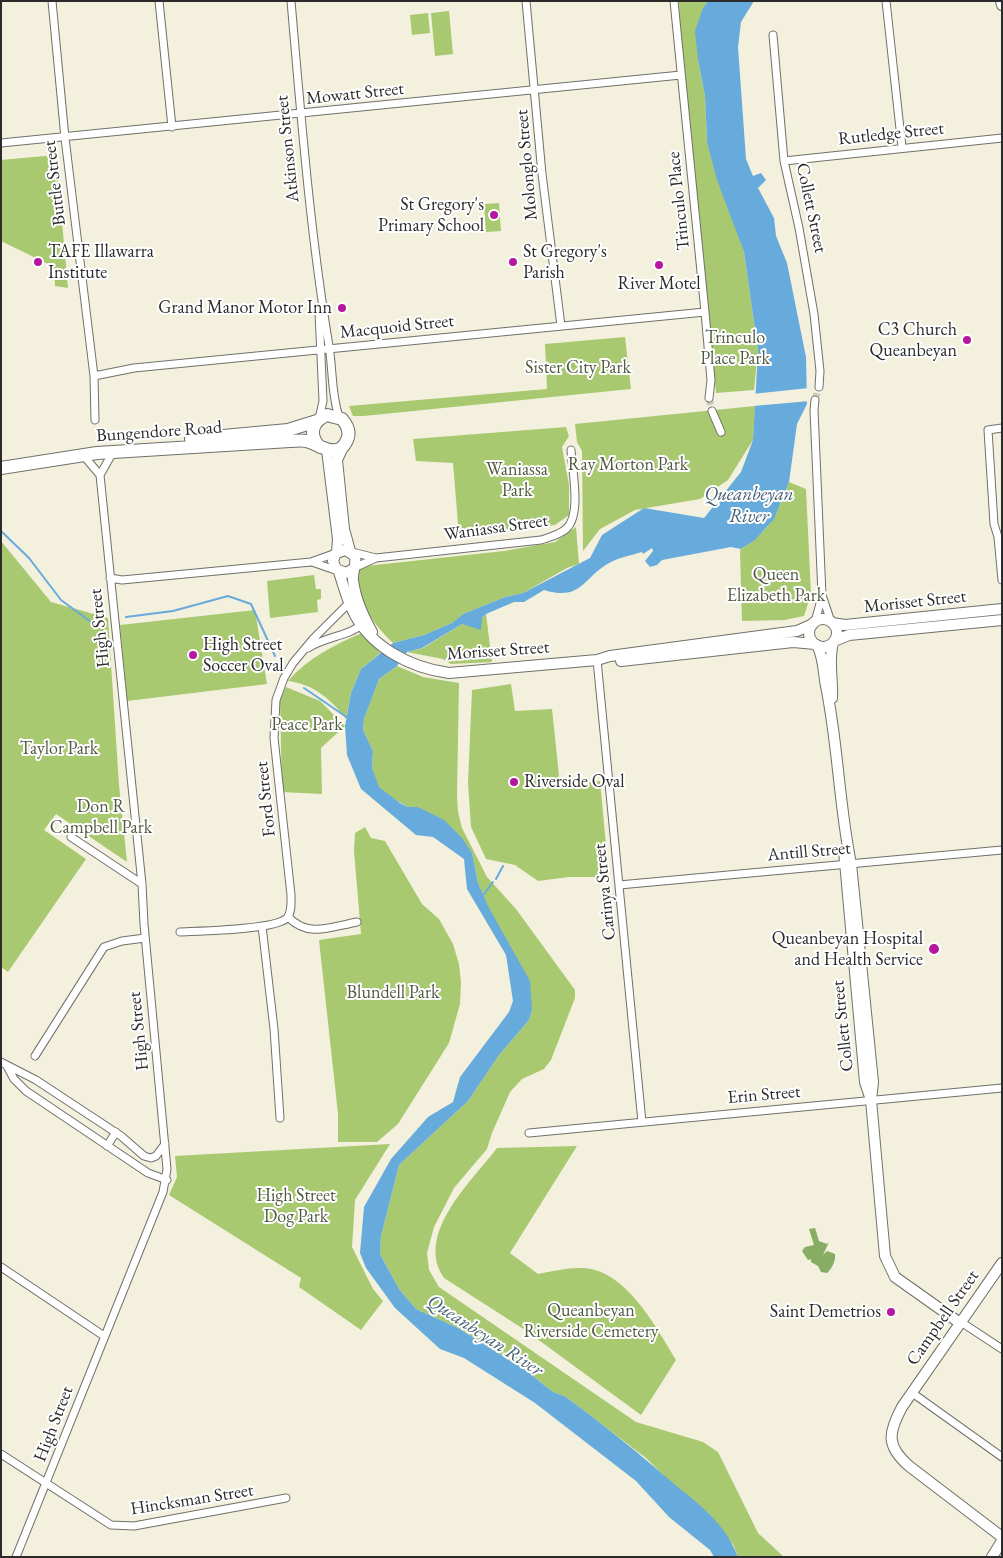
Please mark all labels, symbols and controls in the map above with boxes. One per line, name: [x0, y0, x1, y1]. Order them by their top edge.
street label: Mowatt Street: [305, 78, 405, 110]
street label: Atkinson Street: [272, 94, 304, 204]
street label: Molonglo Street: [511, 109, 543, 221]
street label: Rutledge Street: [837, 118, 945, 150]
street label: Buttle Street: [39, 139, 71, 227]
street label: Trinculo Place: [663, 151, 695, 251]
street label: Collett Street: [791, 161, 831, 255]
place label: St Gregory's Primary School: [378, 194, 484, 236]
marker: St Gregory's Primary School: [488, 209, 500, 221]
place label: TAFE Illawarra Institute: [48, 241, 154, 284]
place label: St Gregory's Parish: [523, 241, 607, 284]
marker: TAFE Illawarra Institute: [32, 256, 44, 268]
marker: St Gregory's Parish: [507, 256, 519, 268]
marker: River Motel: [653, 259, 665, 271]
place label: River Motel: [617, 273, 701, 295]
place label: Grand Manor Motor Inn: [158, 297, 332, 319]
marker: Grand Manor Motor Inn: [336, 302, 348, 314]
street label: Macquoid Street: [339, 310, 455, 344]
place label: C3 Church Queanbeyan: [869, 319, 957, 362]
park label: Trinculo Place Park: [700, 327, 770, 369]
marker: C3 Church Queanbeyan: [961, 334, 973, 346]
park label: Sister City Park: [525, 357, 631, 379]
street label: Bungendore Road: [95, 417, 223, 447]
park label: Ray Morton Park: [568, 454, 688, 476]
park label: Waniassa Park: [486, 459, 548, 502]
water label: Queanbeyan River: [704, 484, 794, 528]
street label: Waniassa Street: [443, 510, 549, 546]
park label: Queen Elizabeth Park: [727, 564, 825, 606]
street label: Morisset Street: [863, 586, 967, 618]
street label: High Street: [85, 587, 115, 669]
place label: High Street Soccer Oval: [203, 634, 284, 676]
street label: Morisset Street: [446, 637, 550, 665]
marker: High Street Soccer Oval: [187, 649, 199, 661]
park label: Peace Park: [271, 714, 343, 736]
park label: Taylor Park: [20, 738, 98, 760]
street label: Ford Street: [251, 760, 281, 838]
place label: Riverside Oval: [524, 771, 625, 793]
marker: Riverside Oval: [508, 776, 520, 788]
park label: Don R Campbell Park: [50, 796, 152, 839]
street label: Antill Street: [766, 838, 852, 866]
street label: Carinya Street: [589, 843, 621, 941]
place label: Queanbeyan Hospital and Health Service: [772, 928, 923, 971]
marker: Queanbeyan Hospital and Health Service: [927, 942, 941, 956]
street label: Collett Street: [827, 979, 859, 1073]
park label: Blundell Park: [347, 982, 439, 1004]
street label: High Street: [124, 990, 154, 1072]
street label: Erin Street: [727, 1081, 801, 1109]
park label: High Street Dog Park: [256, 1185, 336, 1228]
street label: Campbell Street: [902, 1266, 984, 1370]
water label: Queanbeyan River: [423, 1290, 547, 1382]
park label: Queanbeyan Riverside Cemetery: [523, 1300, 659, 1342]
place label: Saint Demetrios: [770, 1301, 881, 1323]
marker: Saint Demetrios: [885, 1306, 897, 1318]
street label: High Street: [30, 1383, 78, 1465]
street label: Hincksman Street: [129, 1480, 255, 1520]

